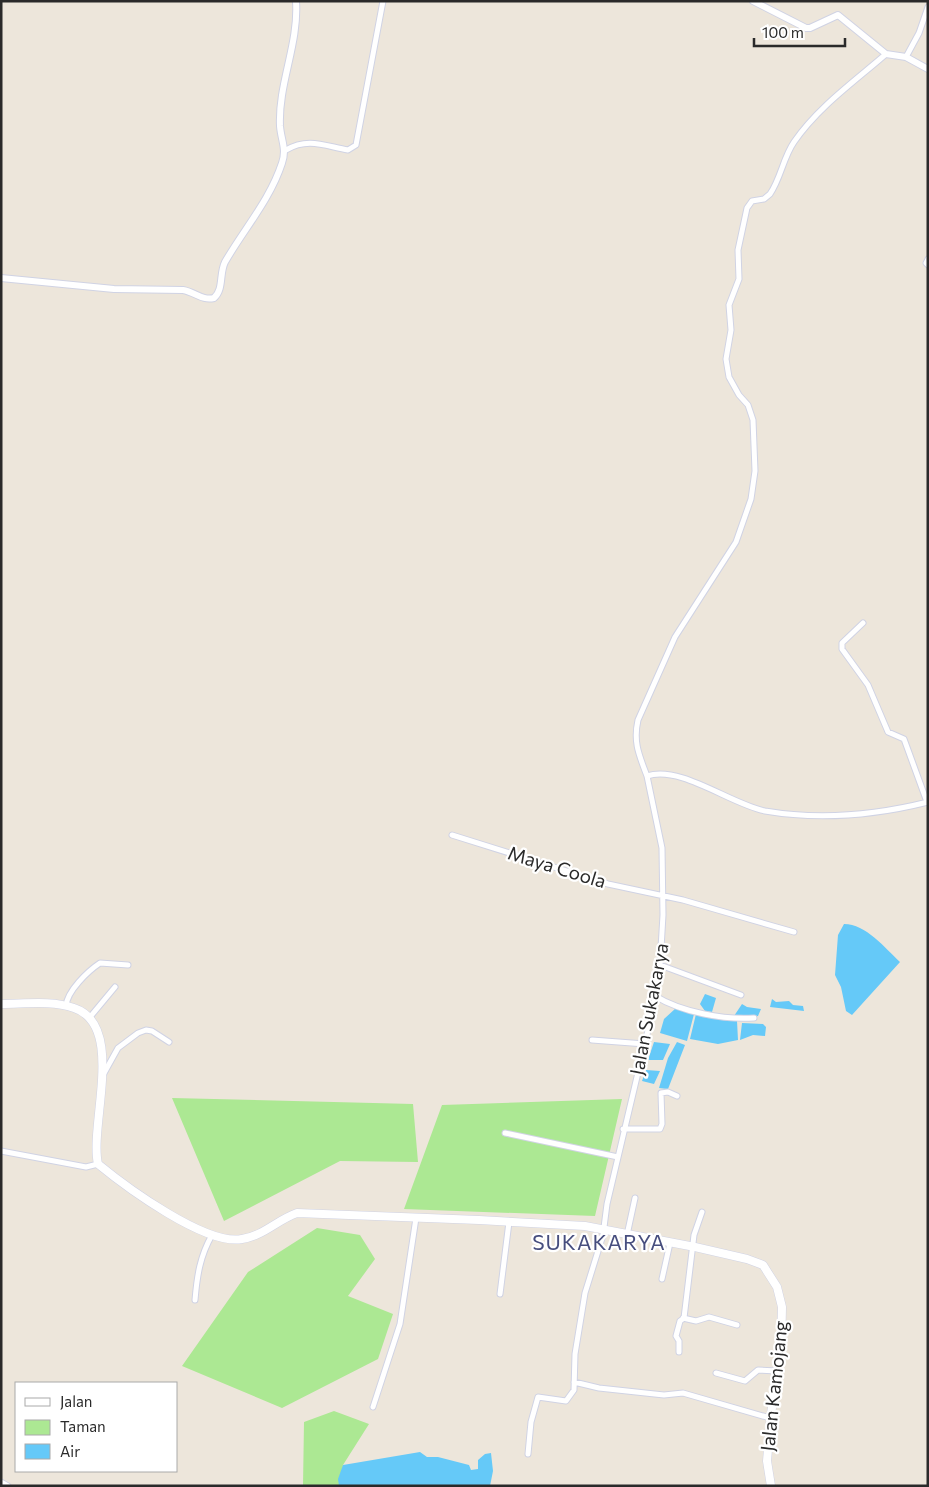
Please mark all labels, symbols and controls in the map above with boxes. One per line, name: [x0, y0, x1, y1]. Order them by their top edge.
scale bar: [754, 15, 845, 47]
text: 100 m: [762, 23, 804, 41]
street label: Maya Coola: [505, 841, 609, 892]
street label: Jalan Sukakarya: [624, 941, 673, 1077]
district label: SUKAKARYA: [532, 1229, 666, 1254]
street label: Jalan Kamojang: [755, 1319, 792, 1452]
legend: [15, 1382, 178, 1472]
text: Jalan: [60, 1392, 92, 1410]
text: Taman: [60, 1417, 106, 1435]
text: Air: [60, 1442, 80, 1460]

